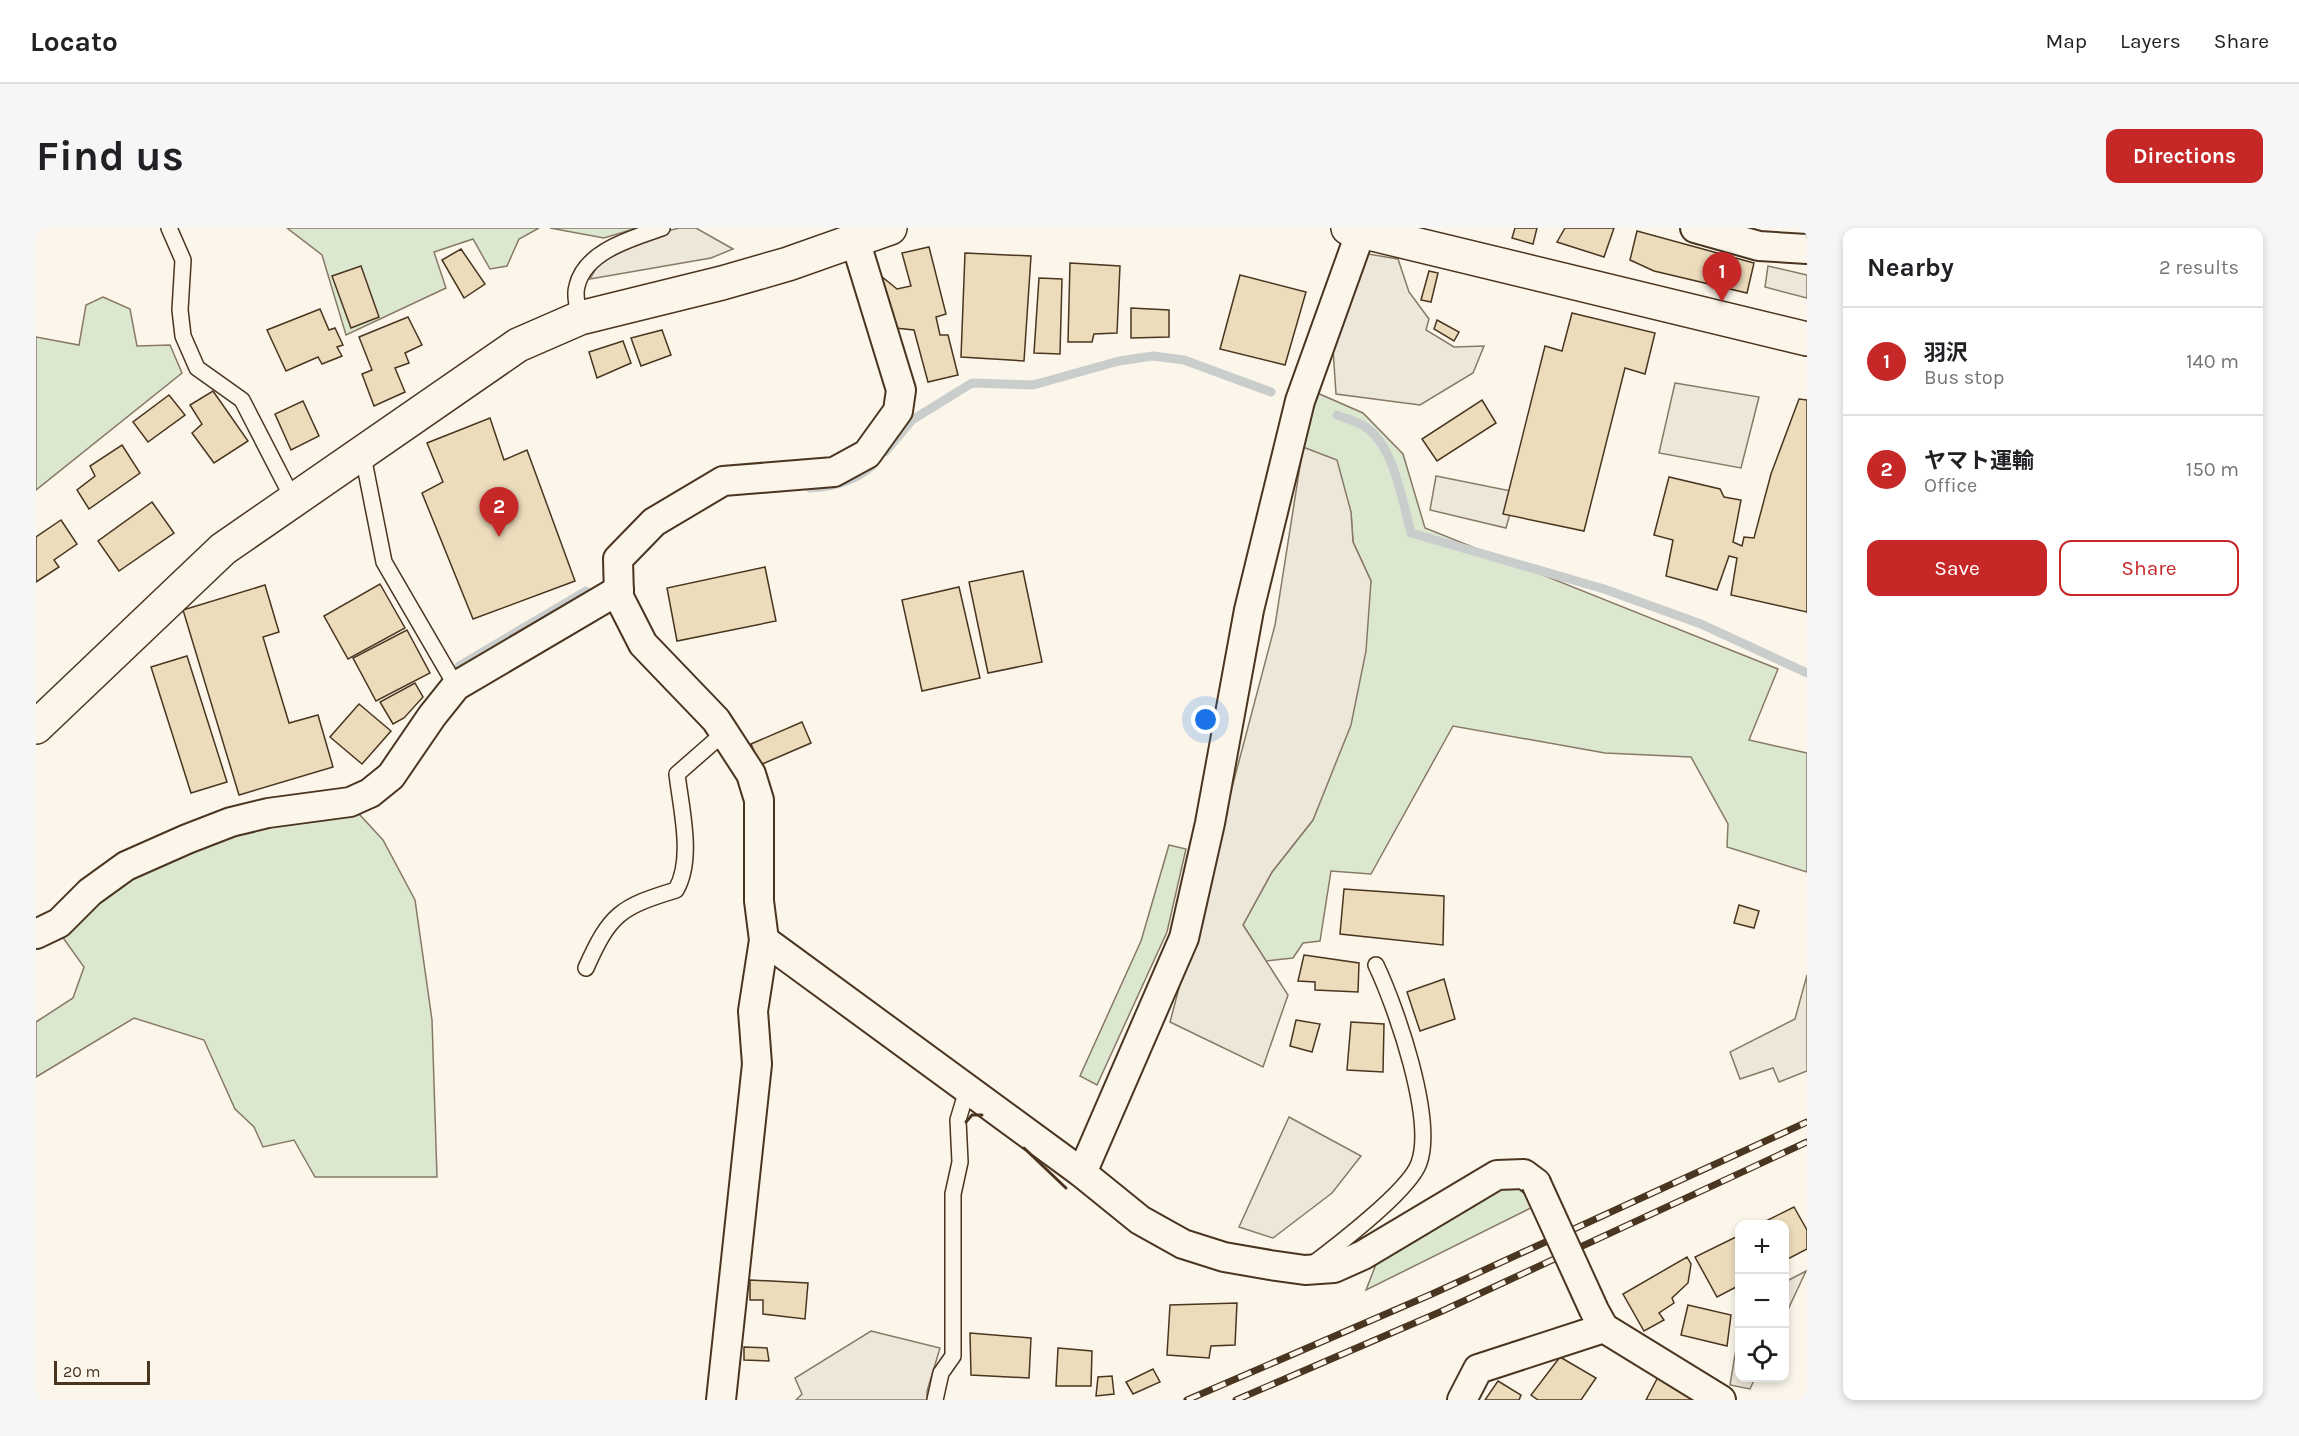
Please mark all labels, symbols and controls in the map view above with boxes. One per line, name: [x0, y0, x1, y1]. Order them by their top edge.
text: Locato: [30, 25, 118, 58]
text: Map: [2045, 29, 2087, 53]
text: Layers: [2120, 29, 2181, 53]
text: Share: [2214, 29, 2269, 53]
button: Directions: [2106, 129, 2263, 183]
text: Find us: [36, 131, 184, 181]
text: Nearby: [1867, 252, 1954, 283]
pin: 1: [1702, 253, 1742, 302]
text: 2 results: [2159, 256, 2239, 279]
text: 羽沢: [1924, 340, 1968, 366]
text: 1: [1883, 350, 1890, 373]
text: 140 m: [2186, 350, 2239, 373]
text: Bus stop: [1924, 366, 2004, 389]
text: ヤマト運輸: [1924, 448, 2034, 474]
text: 2: [1880, 458, 1893, 481]
text: 150 m: [2186, 458, 2239, 481]
text: Office: [1924, 474, 1977, 497]
pin: 2: [480, 488, 518, 537]
button: Save: [1867, 540, 2047, 596]
button: Share: [2059, 540, 2239, 596]
your location: [1191, 705, 1220, 734]
map controls: [1735, 1220, 1789, 1382]
button: +: [1735, 1220, 1789, 1274]
button: −: [1735, 1274, 1789, 1328]
button: locate: [1735, 1328, 1789, 1382]
scale bar: [54, 1358, 150, 1386]
text: 20 m: [63, 1362, 101, 1381]

